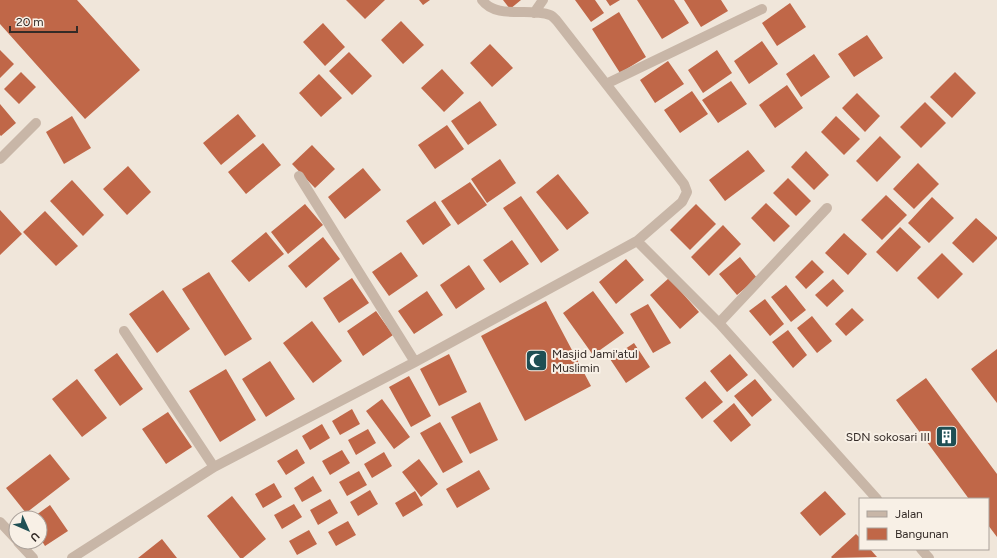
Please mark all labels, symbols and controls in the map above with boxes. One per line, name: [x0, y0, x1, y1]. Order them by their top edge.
scale bar: [10, 8, 77, 34]
text: 20 m: [16, 15, 44, 29]
place label: Masjid Jami'atul Muslimin: [552, 347, 638, 375]
mosque icon: Masjid Jami'atul Muslimin: [523, 348, 549, 374]
building icon: SDN sokosari III: [933, 424, 959, 450]
place label: SDN sokosari III: [846, 430, 930, 444]
legend: [859, 498, 989, 550]
text: Jalan: [895, 507, 923, 521]
north arrow: [8, 510, 48, 550]
text: Bangunan: [895, 527, 949, 541]
text: U: [27, 529, 42, 544]

